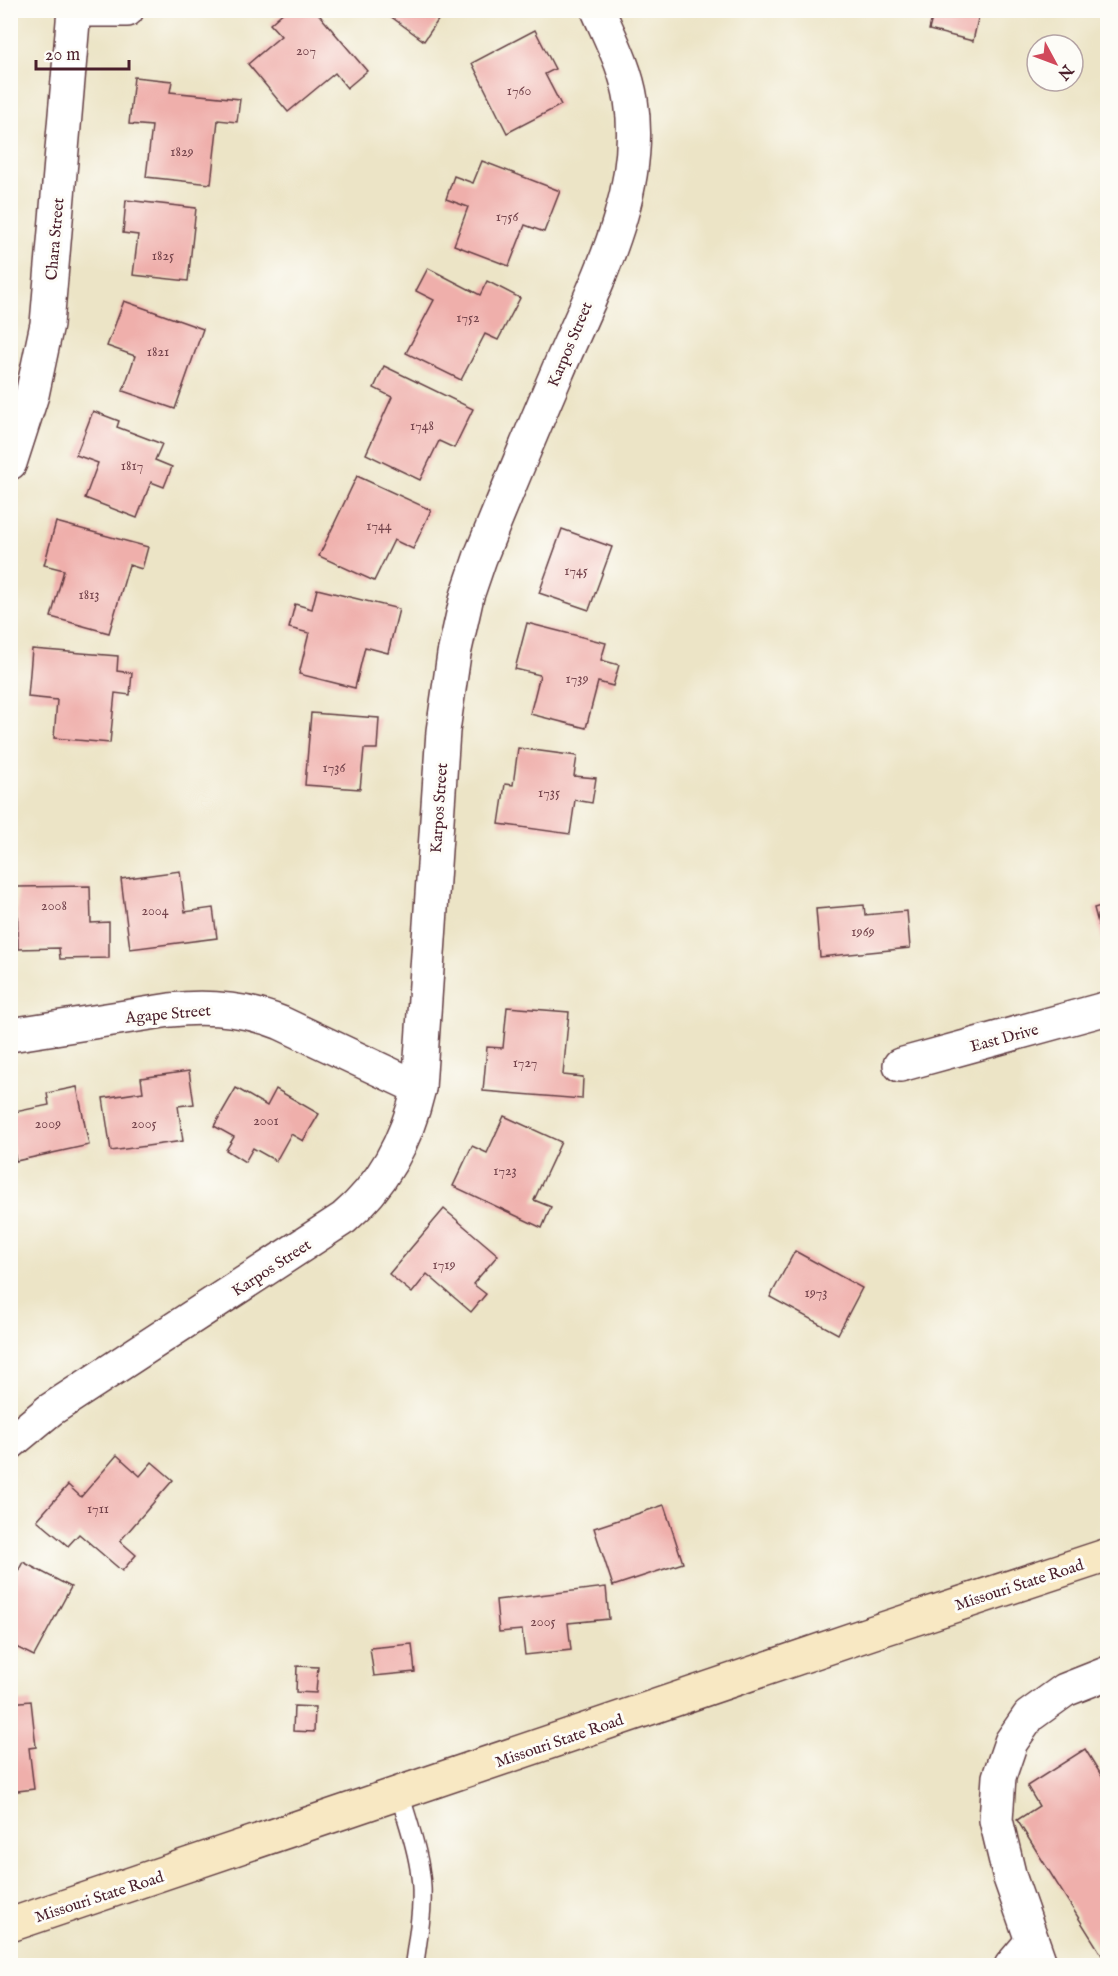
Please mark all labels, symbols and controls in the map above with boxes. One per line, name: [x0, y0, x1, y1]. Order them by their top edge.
scale bar: [36, 33, 129, 71]
north arrow: [1025, 33, 1085, 93]
house number: 207: [296, 42, 316, 60]
text: 20 m: [45, 44, 80, 67]
text: N: [1053, 59, 1078, 83]
house number: 1760: [507, 82, 531, 100]
house number: 1829: [170, 143, 194, 161]
street label: Chara Street: [42, 197, 70, 281]
house number: 1756: [496, 208, 519, 226]
house number: 1825: [152, 247, 174, 265]
street label: Karpos Street: [544, 299, 598, 390]
house number: 1752: [456, 309, 480, 327]
house number: 1821: [147, 343, 169, 361]
house number: 1748: [410, 417, 434, 435]
house number: 1817: [121, 457, 143, 475]
house number: 1744: [366, 517, 392, 535]
house number: 1745: [564, 562, 588, 580]
house number: 1813: [78, 586, 100, 604]
house number: 1739: [565, 670, 589, 688]
house number: 1736: [323, 759, 347, 777]
street label: Karpos Street: [427, 762, 453, 854]
house number: 1735: [538, 784, 560, 802]
house number: 2008: [41, 897, 67, 915]
house number: 2004: [141, 902, 169, 920]
house number: 1969: [851, 923, 875, 941]
street label: Agape Street: [124, 1001, 212, 1029]
street label: East Drive: [968, 1020, 1041, 1058]
house number: 1727: [513, 1054, 537, 1072]
house number: 2001: [253, 1112, 279, 1130]
house number: 2009: [35, 1115, 61, 1133]
house number: 2005: [131, 1115, 157, 1133]
house number: 1723: [493, 1162, 517, 1180]
street label: Karpos Street: [229, 1235, 316, 1302]
house number: 1719: [432, 1256, 456, 1274]
house number: 1973: [804, 1284, 828, 1302]
house number: 1711: [87, 1500, 109, 1518]
street label: Missouri State Road: [953, 1556, 1087, 1616]
house number: 2005: [530, 1613, 556, 1631]
street label: Missouri State Road: [493, 1710, 627, 1773]
street label: Missouri State Road: [33, 1868, 167, 1928]

